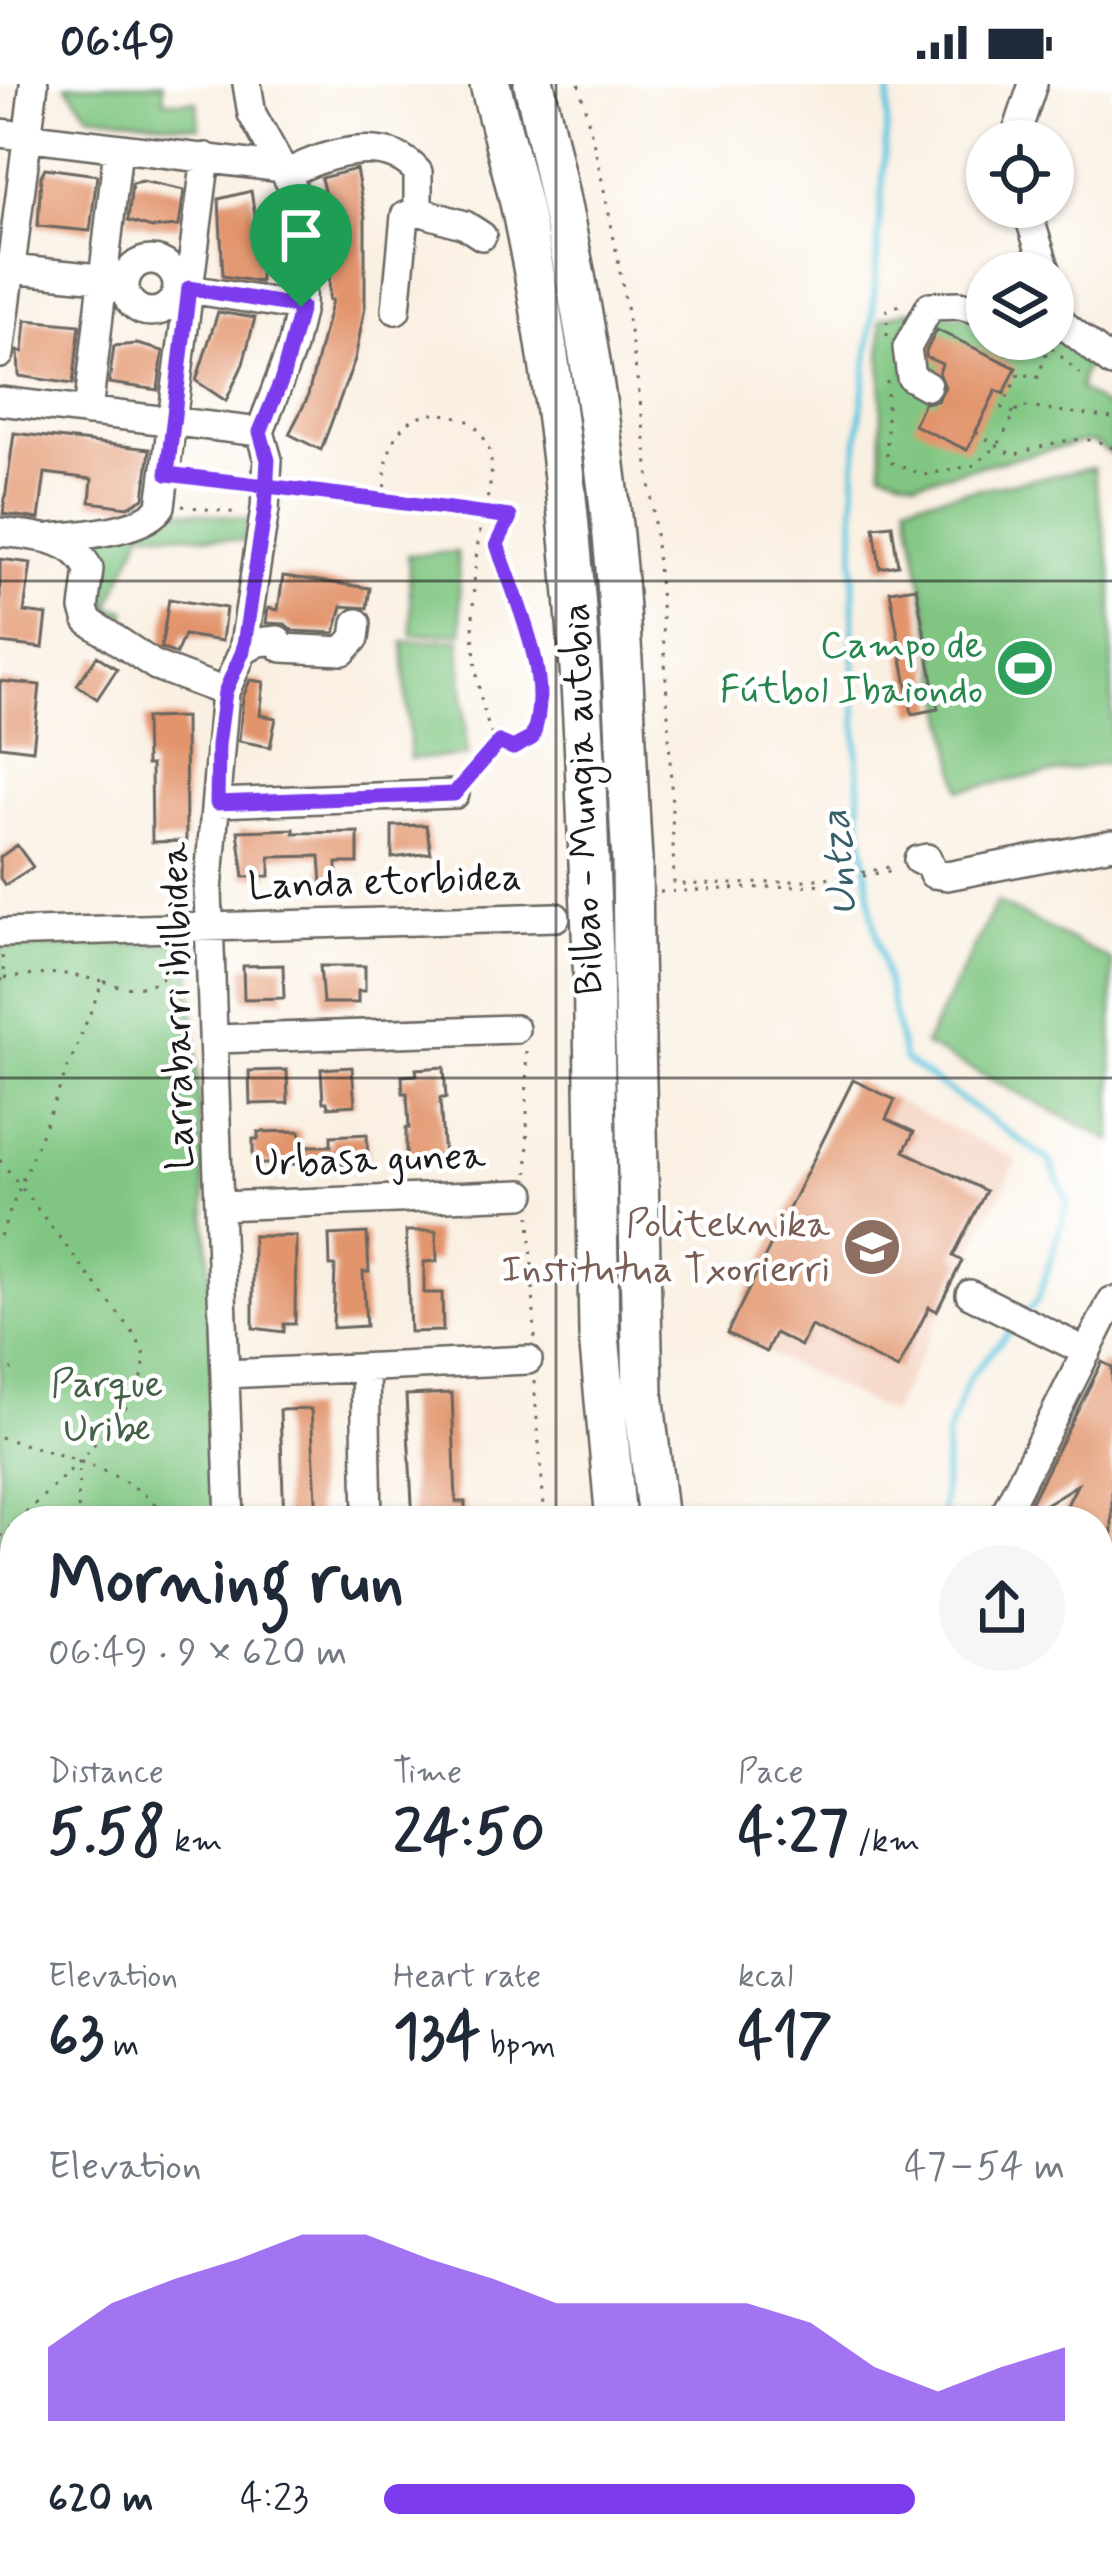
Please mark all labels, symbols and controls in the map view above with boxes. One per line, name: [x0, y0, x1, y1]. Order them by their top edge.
text: 06:49: [60, 13, 175, 72]
map controls: [966, 120, 1074, 360]
button: locate: [966, 120, 1074, 228]
pin: [250, 184, 352, 307]
icon: arrive: [268, 202, 334, 268]
button: layers: [966, 252, 1074, 360]
street label: Bilbao - Mungia autobia: [552, 602, 619, 996]
place label: Campo de Fútbol Ibaiondo: [720, 621, 983, 717]
sports icon: Campo de Fútbol Ibaiondo: [994, 637, 1056, 699]
water label: Untza: [808, 808, 872, 918]
street label: Larrabarri ibilbidea: [151, 841, 207, 1170]
street label: Landa etorbidea: [247, 853, 523, 913]
street label: Urbasa gunea: [254, 1131, 487, 1191]
place label: Politeknika Institutua Txorierri: [501, 1200, 831, 1296]
school or university icon: Politeknika Institutua Txorierri: [841, 1216, 903, 1278]
park label: Parque Uribe: [51, 1360, 163, 1456]
text: Morning run: [48, 1540, 404, 1626]
button: share: [939, 1545, 1065, 1671]
text: 06:49 · 9 × 620 m: [48, 1628, 347, 1679]
text: Distance: [48, 1751, 164, 1795]
text: Time: [393, 1751, 462, 1795]
text: Pace: [738, 1751, 804, 1795]
text: 5.58: [48, 1795, 165, 1874]
text: 24:50: [393, 1795, 545, 1874]
text: 4:27: [738, 1795, 849, 1874]
text: km: [165, 1820, 222, 1864]
text: /km: [849, 1820, 920, 1864]
text: Elevation: [48, 1955, 178, 1999]
text: Heart rate: [393, 1955, 541, 1999]
text: kcal: [738, 1955, 793, 1999]
text: 63: [48, 1999, 104, 2078]
text: 134: [393, 1999, 481, 2078]
text: 417: [738, 1999, 832, 2078]
text: m: [104, 2024, 139, 2068]
text: bpm: [481, 2024, 556, 2068]
text: Elevation: [48, 2142, 202, 2193]
text: 47–54 m: [904, 2142, 1065, 2193]
text: 620 m: [48, 2474, 154, 2525]
text: 4:23: [240, 2474, 309, 2525]

